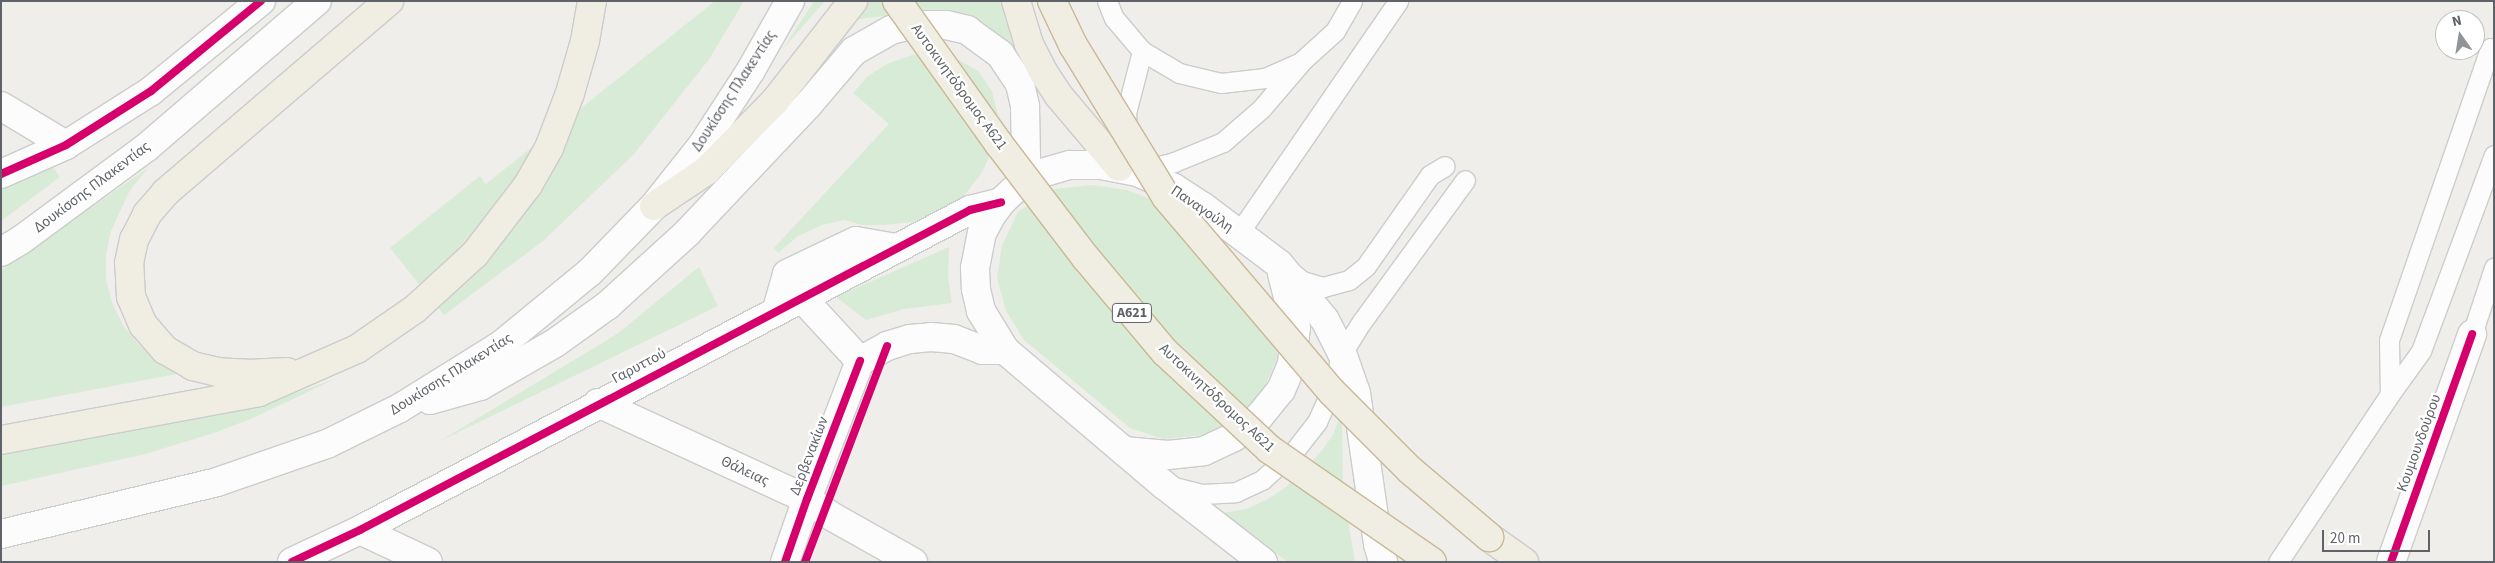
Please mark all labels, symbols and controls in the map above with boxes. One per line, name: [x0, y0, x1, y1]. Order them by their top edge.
north arrow: [2435, 10, 2485, 60]
text: N: [2450, 11, 2464, 32]
street label: Αυτοκινητόδρομος Α621: [907, 20, 1011, 154]
street label: Δουκίσσης Πλακεντίας: [688, 27, 780, 155]
street label: Δουκίσσης Πλακεντίας: [30, 137, 154, 237]
street label: Παναγούλη: [1167, 182, 1237, 236]
road number: Α621: [1111, 302, 1153, 324]
street label: Δουκίσσης Πλακεντίας: [386, 329, 516, 419]
street label: Αυτοκινητόδρομος Α621: [1155, 340, 1279, 456]
street label: Γαρυττού: [609, 344, 669, 388]
street label: Κουμουνδούρου: [2393, 392, 2445, 494]
street label: Δερβενακίων: [786, 414, 832, 498]
street label: Θάλειας: [718, 452, 772, 490]
scale bar: [2325, 520, 2432, 552]
text: 20 m: [2330, 528, 2360, 549]

